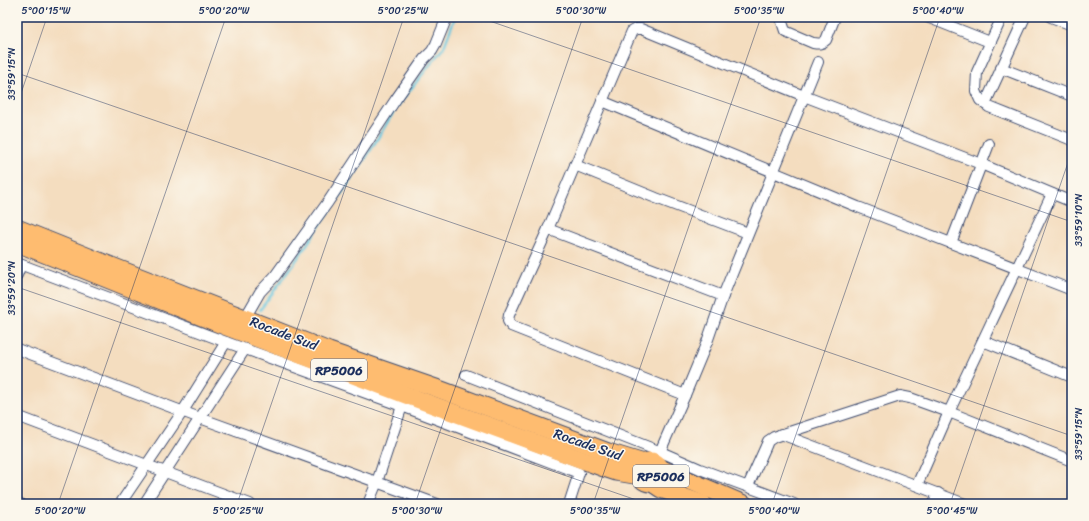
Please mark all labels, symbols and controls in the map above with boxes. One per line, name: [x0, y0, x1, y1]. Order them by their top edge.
text: 5°00'15"W: [21, 2, 71, 20]
text: 5°00'20"W: [199, 2, 250, 20]
text: 5°00'25"W: [378, 2, 429, 20]
text: 5°00'30"W: [556, 2, 606, 20]
text: 5°00'35"W: [734, 2, 784, 20]
text: 5°00'40"W: [912, 2, 964, 20]
text: 33°59'15"N: [3, 48, 21, 100]
text: 33°59'10"N: [1070, 193, 1088, 246]
text: 33°59'20"N: [3, 261, 21, 315]
street label: Rocade Sud: [246, 309, 323, 358]
road number: RP5006: [311, 359, 367, 381]
text: 33°59'15"N: [1070, 408, 1088, 460]
street label: Rocade Sud: [550, 421, 627, 468]
road number: RP5006: [633, 465, 689, 487]
text: 5°00'20"W: [35, 502, 86, 520]
text: 5°00'25"W: [213, 502, 264, 520]
text: 5°00'30"W: [392, 502, 442, 520]
text: 5°00'35"W: [570, 502, 620, 520]
text: 5°00'40"W: [748, 502, 800, 520]
text: 5°00'45"W: [927, 502, 978, 520]

